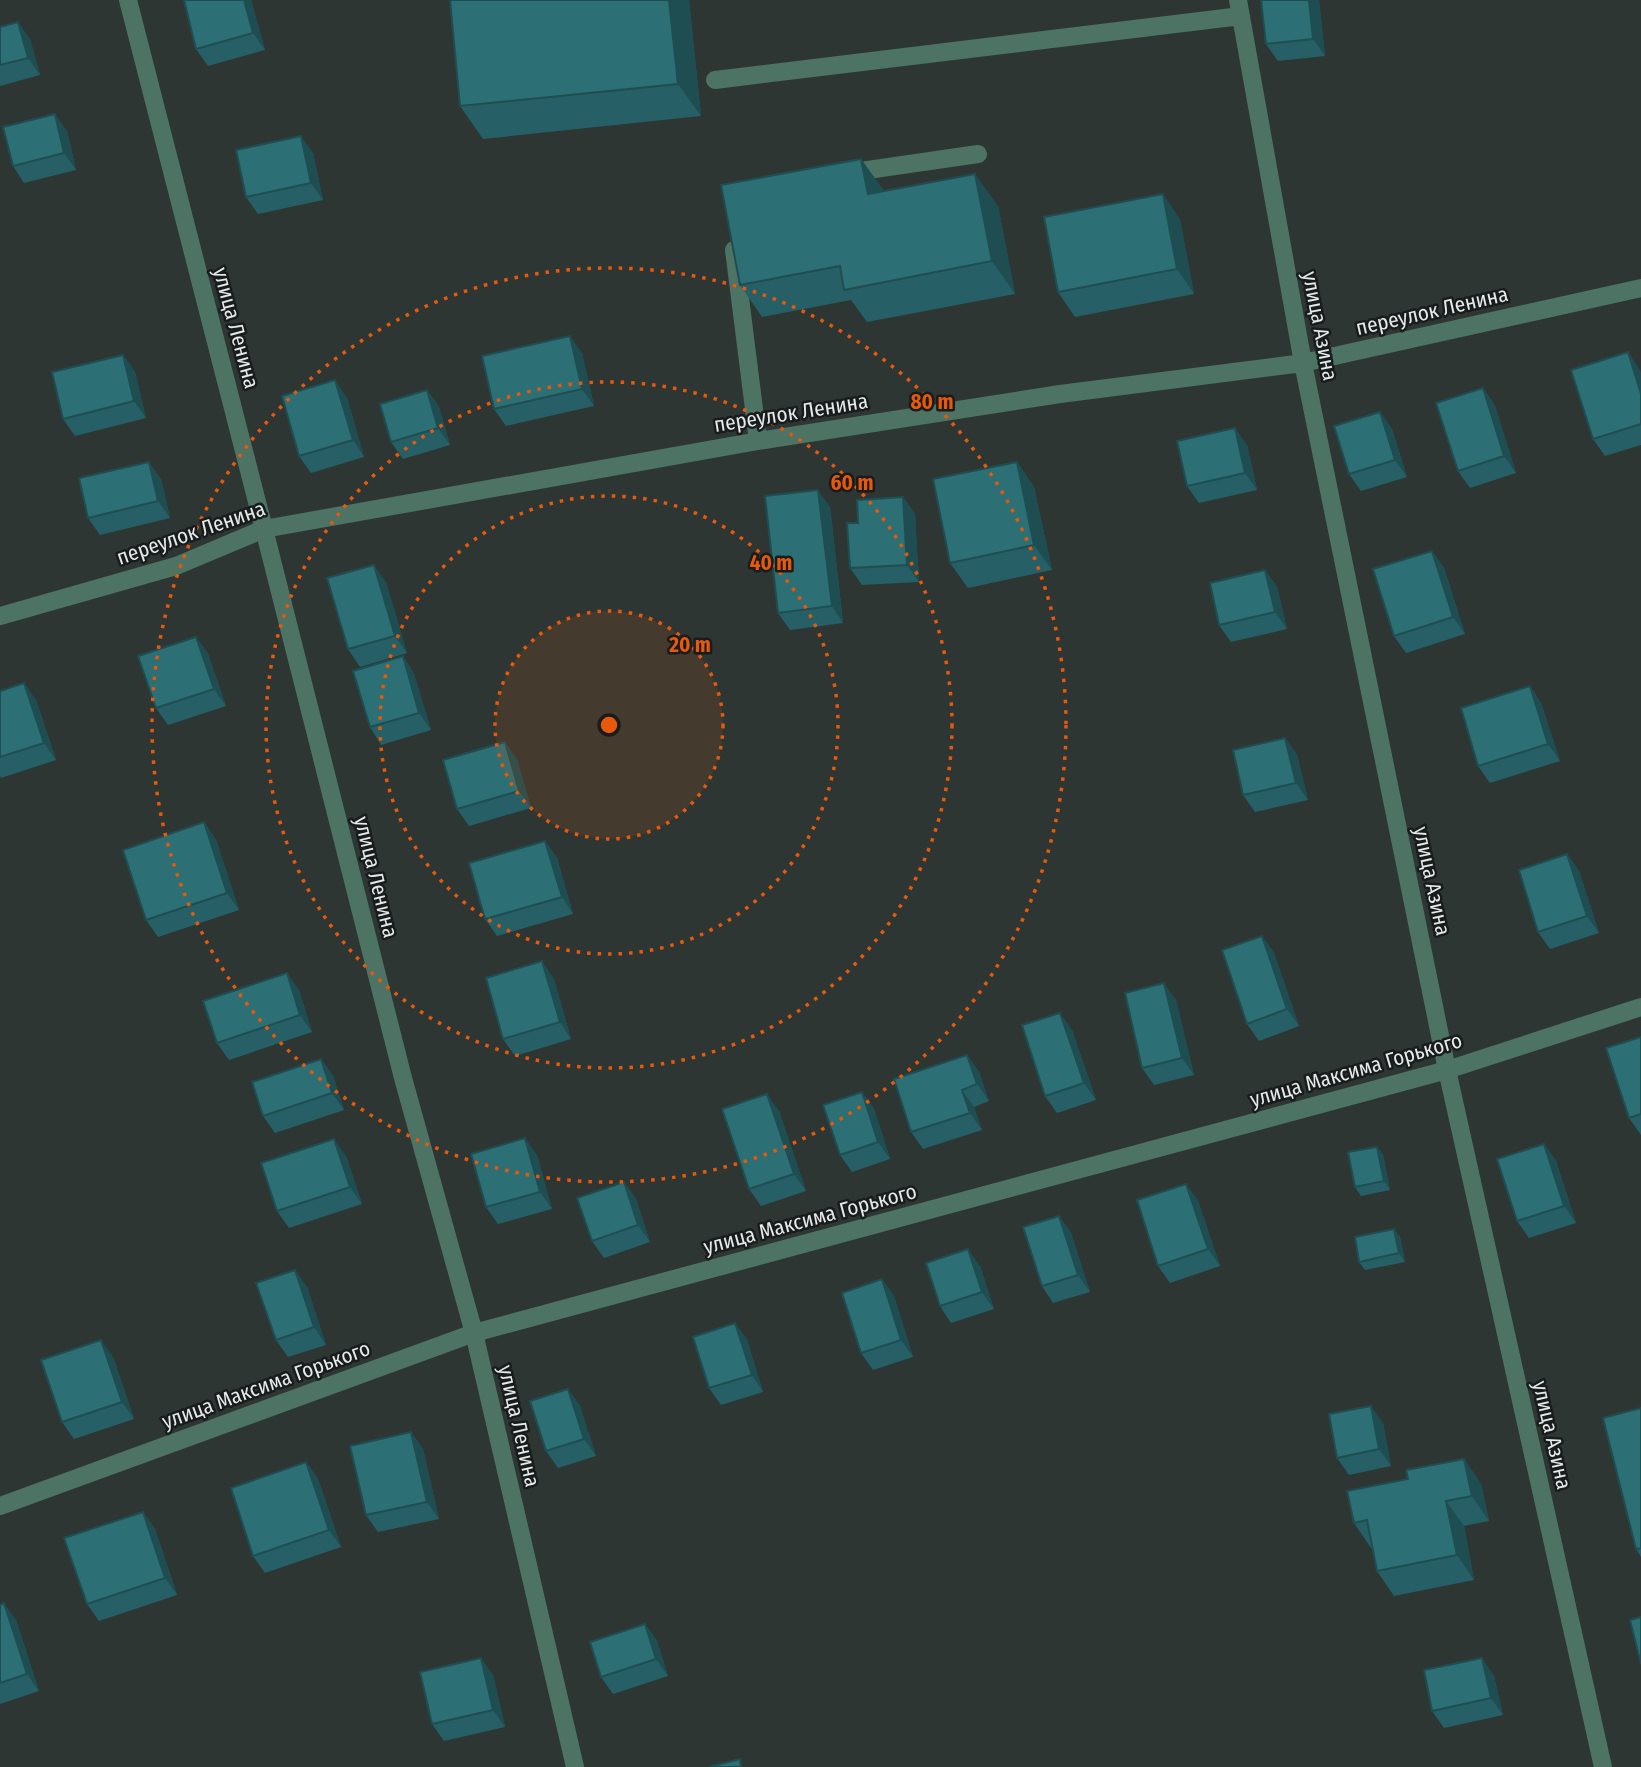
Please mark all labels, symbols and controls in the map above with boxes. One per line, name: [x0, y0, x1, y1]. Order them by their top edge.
street label: улица Ленина: [207, 265, 265, 391]
street label: улица Азина: [1297, 269, 1343, 383]
street label: переулок Ленина: [1353, 281, 1511, 341]
street label: переулок Ленина: [712, 388, 870, 438]
text: 80 m: [911, 389, 953, 415]
text: 60 m: [831, 470, 873, 496]
street label: переулок Ленина: [113, 495, 269, 571]
text: 40 m: [750, 550, 792, 576]
text: 20 m: [668, 632, 711, 658]
centre of rings: [597, 713, 621, 737]
street label: улица Ленина: [348, 814, 404, 940]
street label: улица Азина: [1408, 824, 1456, 938]
street label: улица Максима Горького: [1247, 1027, 1465, 1113]
street label: улица Максима Горького: [701, 1178, 919, 1260]
street label: улица Максима Горького: [158, 1335, 374, 1435]
street label: улица Ленина: [492, 1363, 546, 1489]
street label: улица Азина: [1527, 1378, 1577, 1492]

